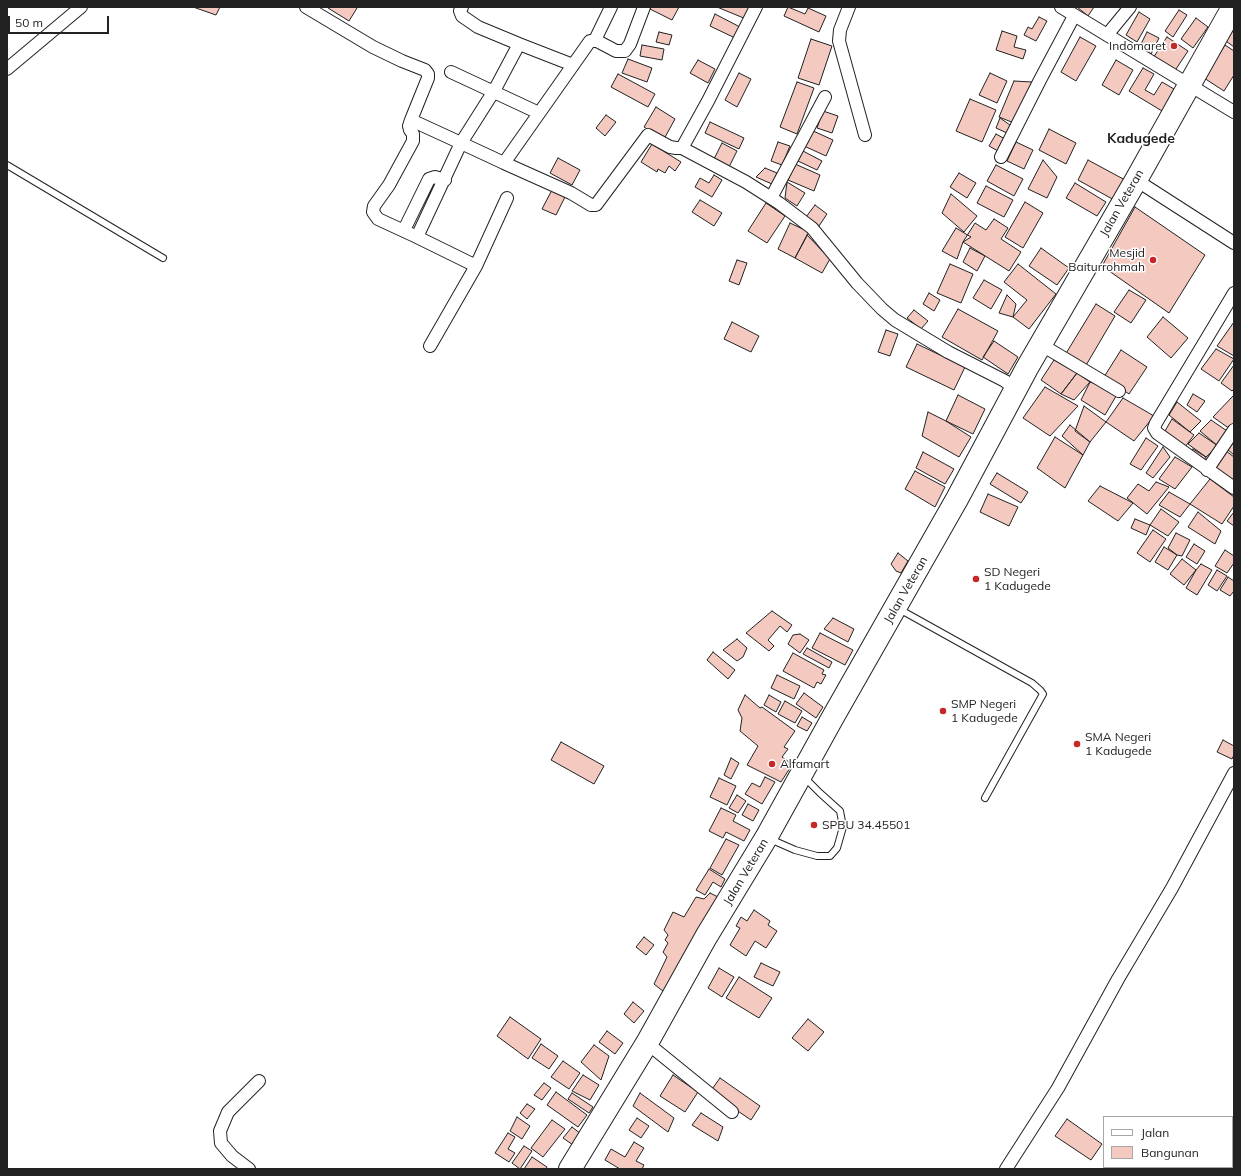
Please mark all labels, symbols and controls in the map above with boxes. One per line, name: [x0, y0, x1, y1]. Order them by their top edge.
scale bar: [10, 8, 111, 34]
text: 50 m: [15, 15, 43, 30]
place label: Indomaret: [1109, 39, 1166, 53]
marker: Indomaret: [1169, 41, 1179, 51]
district label: Kadugede: [1107, 131, 1175, 147]
street label: Jalan Veteran: [1097, 167, 1147, 239]
place label: Mesjid Baiturrohmah: [1068, 246, 1145, 274]
marker: Mesjid Baiturrohmah: [1148, 255, 1158, 265]
street label: Jalan Veteran: [881, 554, 931, 626]
place label: SD Negeri 1 Kadugede: [984, 565, 1051, 593]
marker: SD Negeri 1 Kadugede: [971, 574, 981, 584]
place label: SMP Negeri 1 Kadugede: [951, 697, 1018, 725]
marker: SMP Negeri 1 Kadugede: [938, 706, 948, 716]
place label: SMA Negeri 1 Kadugede: [1085, 730, 1152, 758]
marker: SMA Negeri 1 Kadugede: [1072, 739, 1082, 749]
place label: Alfamart: [780, 757, 829, 771]
marker: Alfamart: [767, 759, 777, 769]
place label: SPBU 34.45501: [822, 818, 910, 832]
marker: SPBU 34.45501: [809, 820, 819, 830]
street label: Jalan Veteran: [721, 836, 771, 908]
legend: [1103, 1116, 1233, 1168]
text: Jalan: [1141, 1125, 1169, 1140]
text: Bangunan: [1141, 1145, 1199, 1160]

